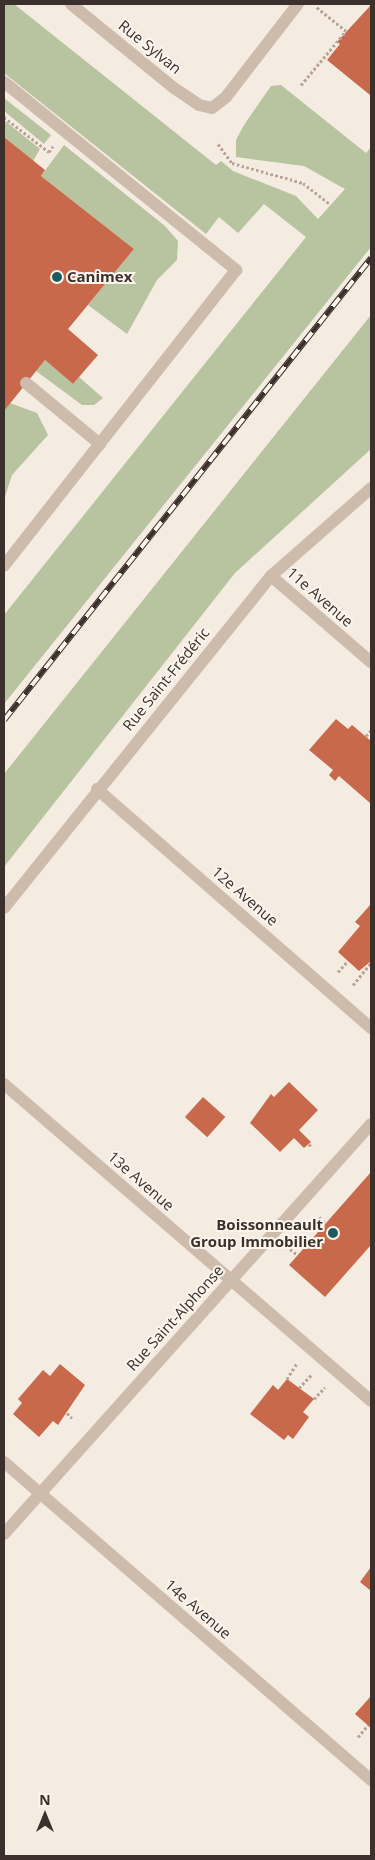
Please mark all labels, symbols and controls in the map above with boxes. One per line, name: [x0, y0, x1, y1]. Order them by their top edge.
street label: Rue Sylvan: [115, 16, 185, 78]
place label: Canimex: [67, 268, 132, 286]
marker: Canimex: [51, 271, 63, 283]
street label: 11e Avenue: [283, 563, 357, 631]
street label: Rue Saint-Frédéric: [119, 624, 213, 734]
street label: 12e Avenue: [208, 862, 282, 930]
street label: 13e Avenue: [104, 1147, 178, 1215]
place label: Boissonneault Group Immobilier: [190, 1215, 323, 1250]
marker: Boissonneault Group Immobilier: [327, 1227, 339, 1239]
street label: Rue Saint-Alphonse: [123, 1261, 227, 1375]
street label: 14e Avenue: [161, 1575, 235, 1643]
north arrow: [20, 1790, 70, 1840]
text: N: [39, 1790, 51, 1809]

